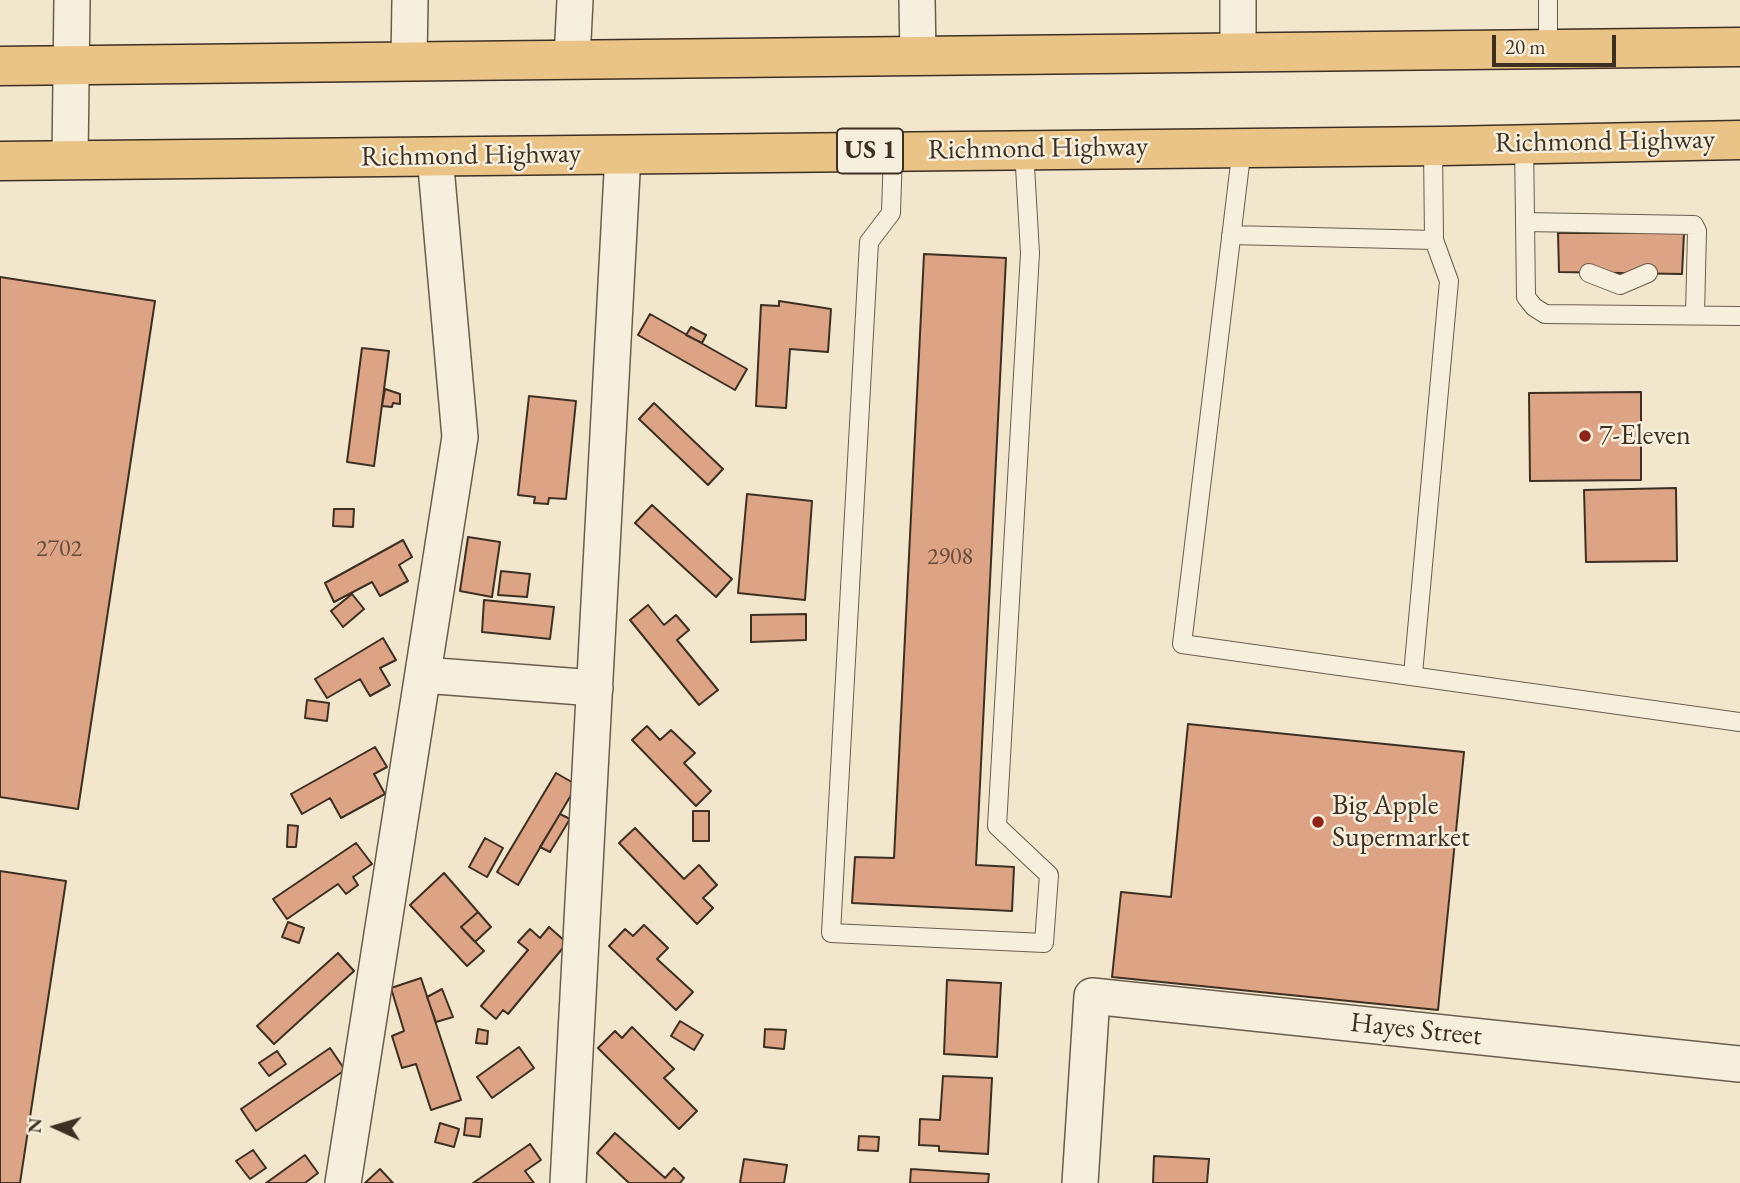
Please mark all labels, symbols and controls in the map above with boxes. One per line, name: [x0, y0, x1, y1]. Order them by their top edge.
scale bar: [1495, 21, 1619, 65]
text: 20 m: [1505, 33, 1546, 60]
street label: Richmond Highway: [1495, 123, 1715, 161]
road number: US 1: [837, 128, 903, 174]
street label: Richmond Highway: [928, 130, 1148, 168]
street label: Richmond Highway: [361, 137, 581, 175]
place label: 7-Eleven: [1599, 419, 1691, 453]
marker: 7-Eleven: [1577, 428, 1593, 444]
house number: 2702: [36, 535, 82, 563]
house number: 2908: [927, 543, 973, 571]
place label: Big Apple Supermarket: [1332, 789, 1470, 855]
marker: Big Apple Supermarket: [1310, 814, 1326, 830]
street label: Hayes Street: [1348, 1006, 1484, 1054]
north arrow: [21, 1092, 91, 1162]
text: N: [22, 1117, 48, 1134]

